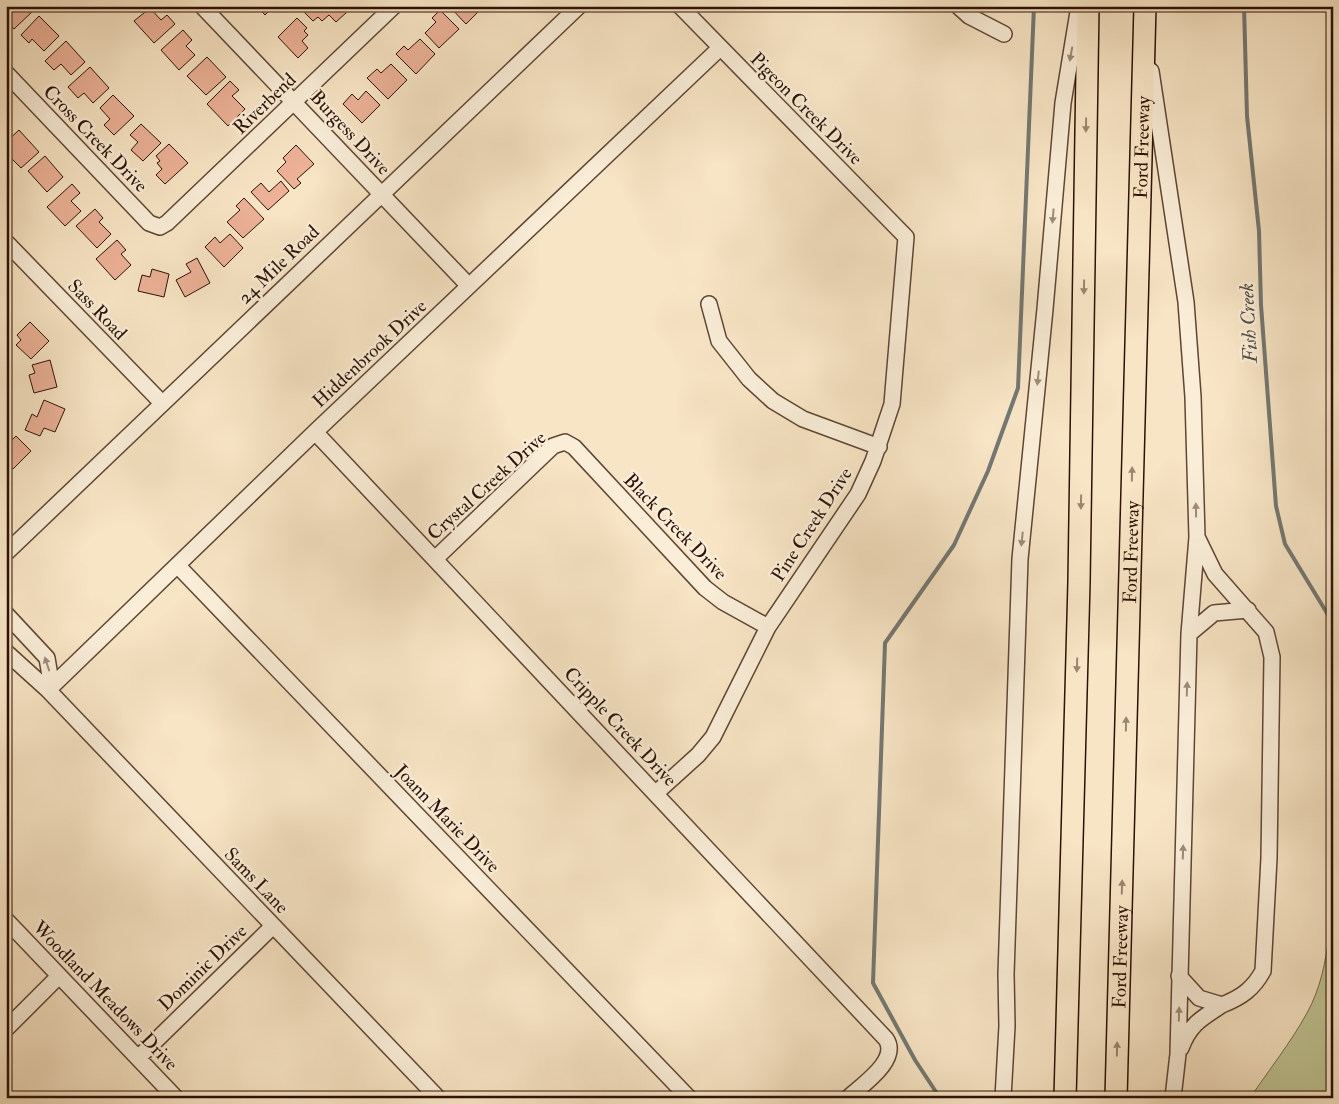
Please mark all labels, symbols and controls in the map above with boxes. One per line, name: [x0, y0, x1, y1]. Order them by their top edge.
street label: Pigeon Creek Drive: [745, 47, 868, 170]
one-way arrow: [1067, 47, 1075, 63]
street label: Riverbend: [228, 68, 302, 139]
street label: Cross Creek Drive: [38, 80, 153, 197]
street label: Burgess Drive: [305, 85, 396, 180]
street label: Ford Freeway: [1129, 95, 1156, 199]
one-way arrow: [1082, 117, 1090, 133]
one-way arrow: [1049, 208, 1057, 224]
street label: 24 Mile Road: [233, 220, 325, 309]
street label: Sass Road: [63, 274, 132, 346]
one-way arrow: [1080, 280, 1088, 296]
water label: Fish Creek: [1234, 282, 1263, 365]
street label: Hiddenbrook Drive: [307, 294, 432, 413]
one-way arrow: [1034, 370, 1042, 386]
street label: Crystal Creek Drive: [422, 426, 551, 545]
street label: Pine Creek Drive: [766, 463, 858, 586]
one-way arrow: [1128, 466, 1136, 482]
street label: Black Creek Drive: [618, 468, 732, 585]
one-way arrow: [1076, 495, 1084, 511]
street label: Ford Freeway: [1118, 500, 1145, 604]
one-way arrow: [1192, 502, 1200, 518]
one-way arrow: [1018, 531, 1026, 547]
one-way arrow: [43, 656, 51, 671]
one-way arrow: [1072, 657, 1080, 673]
street label: Cripple Creek Drive: [558, 662, 682, 792]
one-way arrow: [1184, 681, 1192, 697]
one-way arrow: [1122, 716, 1130, 732]
street label: Joann Marie Drive: [389, 759, 505, 878]
street label: Sams Lane: [219, 843, 294, 919]
one-way arrow: [1179, 844, 1187, 860]
one-way arrow: [1118, 878, 1126, 894]
street label: Ford Freeway: [1107, 905, 1134, 1009]
street label: Woodland Meadows Drive: [27, 915, 183, 1076]
street label: Dominic Drive: [153, 919, 252, 1016]
one-way arrow: [1175, 1006, 1183, 1022]
one-way arrow: [1114, 1041, 1122, 1057]

